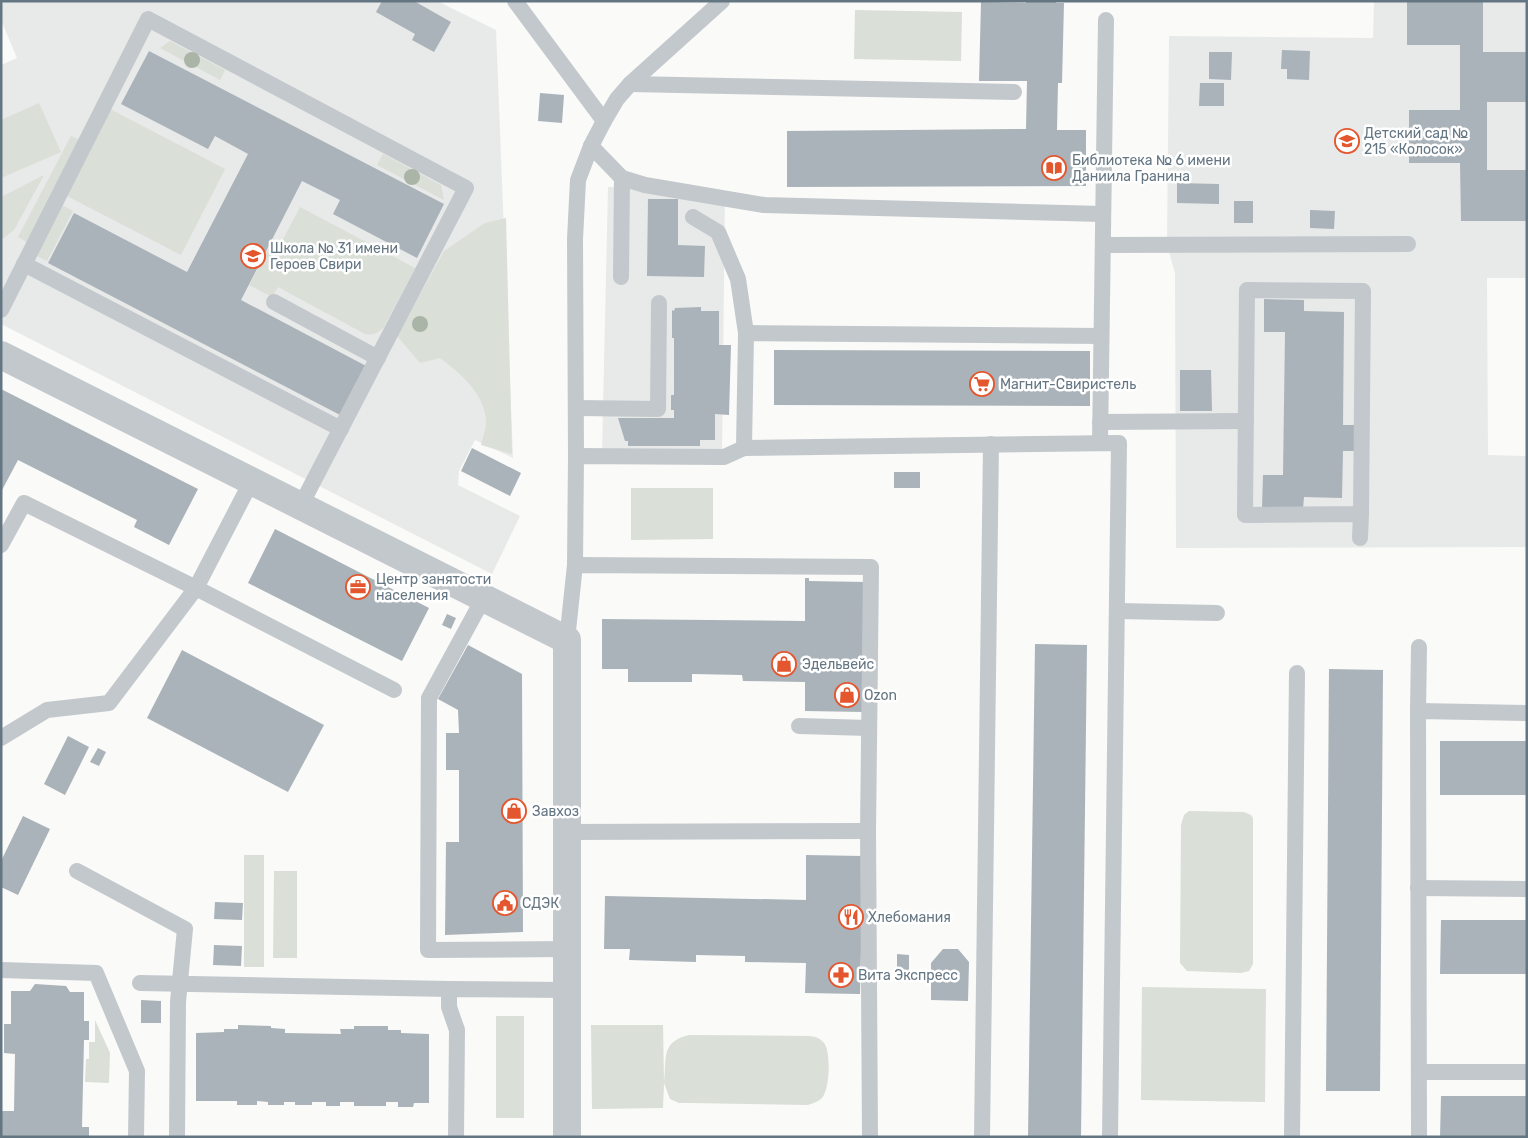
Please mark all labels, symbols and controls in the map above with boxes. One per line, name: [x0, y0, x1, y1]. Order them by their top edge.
place label: Детский сад № 215 «Колосок»: [1364, 125, 1468, 158]
school or university icon: Детский сад № 215 «Колосок»: [1334, 128, 1360, 154]
place label: Библиотека № 6 имени Даниила Гранина: [1072, 152, 1230, 185]
library icon: Библиотека № 6 имени Даниила Гранина: [1041, 155, 1067, 181]
place label: Школа № 31 имени Героев Свири: [270, 240, 398, 273]
school or university icon: Школа № 31 имени Героев Свири: [240, 243, 266, 269]
supermarket icon: Магнит-Свиристель: [969, 371, 995, 397]
place label: Магнит-Свиристель: [1000, 376, 1136, 393]
place label: Центр занятости населения: [376, 571, 491, 604]
office icon: Центр занятости населения: [345, 574, 371, 600]
shop icon: Эдельвейс: [771, 651, 797, 677]
place label: Эдельвейс: [802, 656, 875, 673]
shop icon: Ozon: [834, 682, 860, 708]
place label: Ozon: [864, 687, 897, 704]
shop icon: Завхоз: [501, 798, 527, 824]
place label: Завхоз: [532, 803, 579, 820]
public building icon: СДЭК: [492, 890, 518, 916]
place label: СДЭК: [522, 895, 559, 912]
restaurant icon: Хлебомания: [838, 904, 864, 930]
place label: Хлебомания: [868, 909, 951, 926]
pharmacy icon: Вита Экспресс: [828, 962, 854, 988]
place label: Вита Экспресс: [858, 967, 958, 984]

